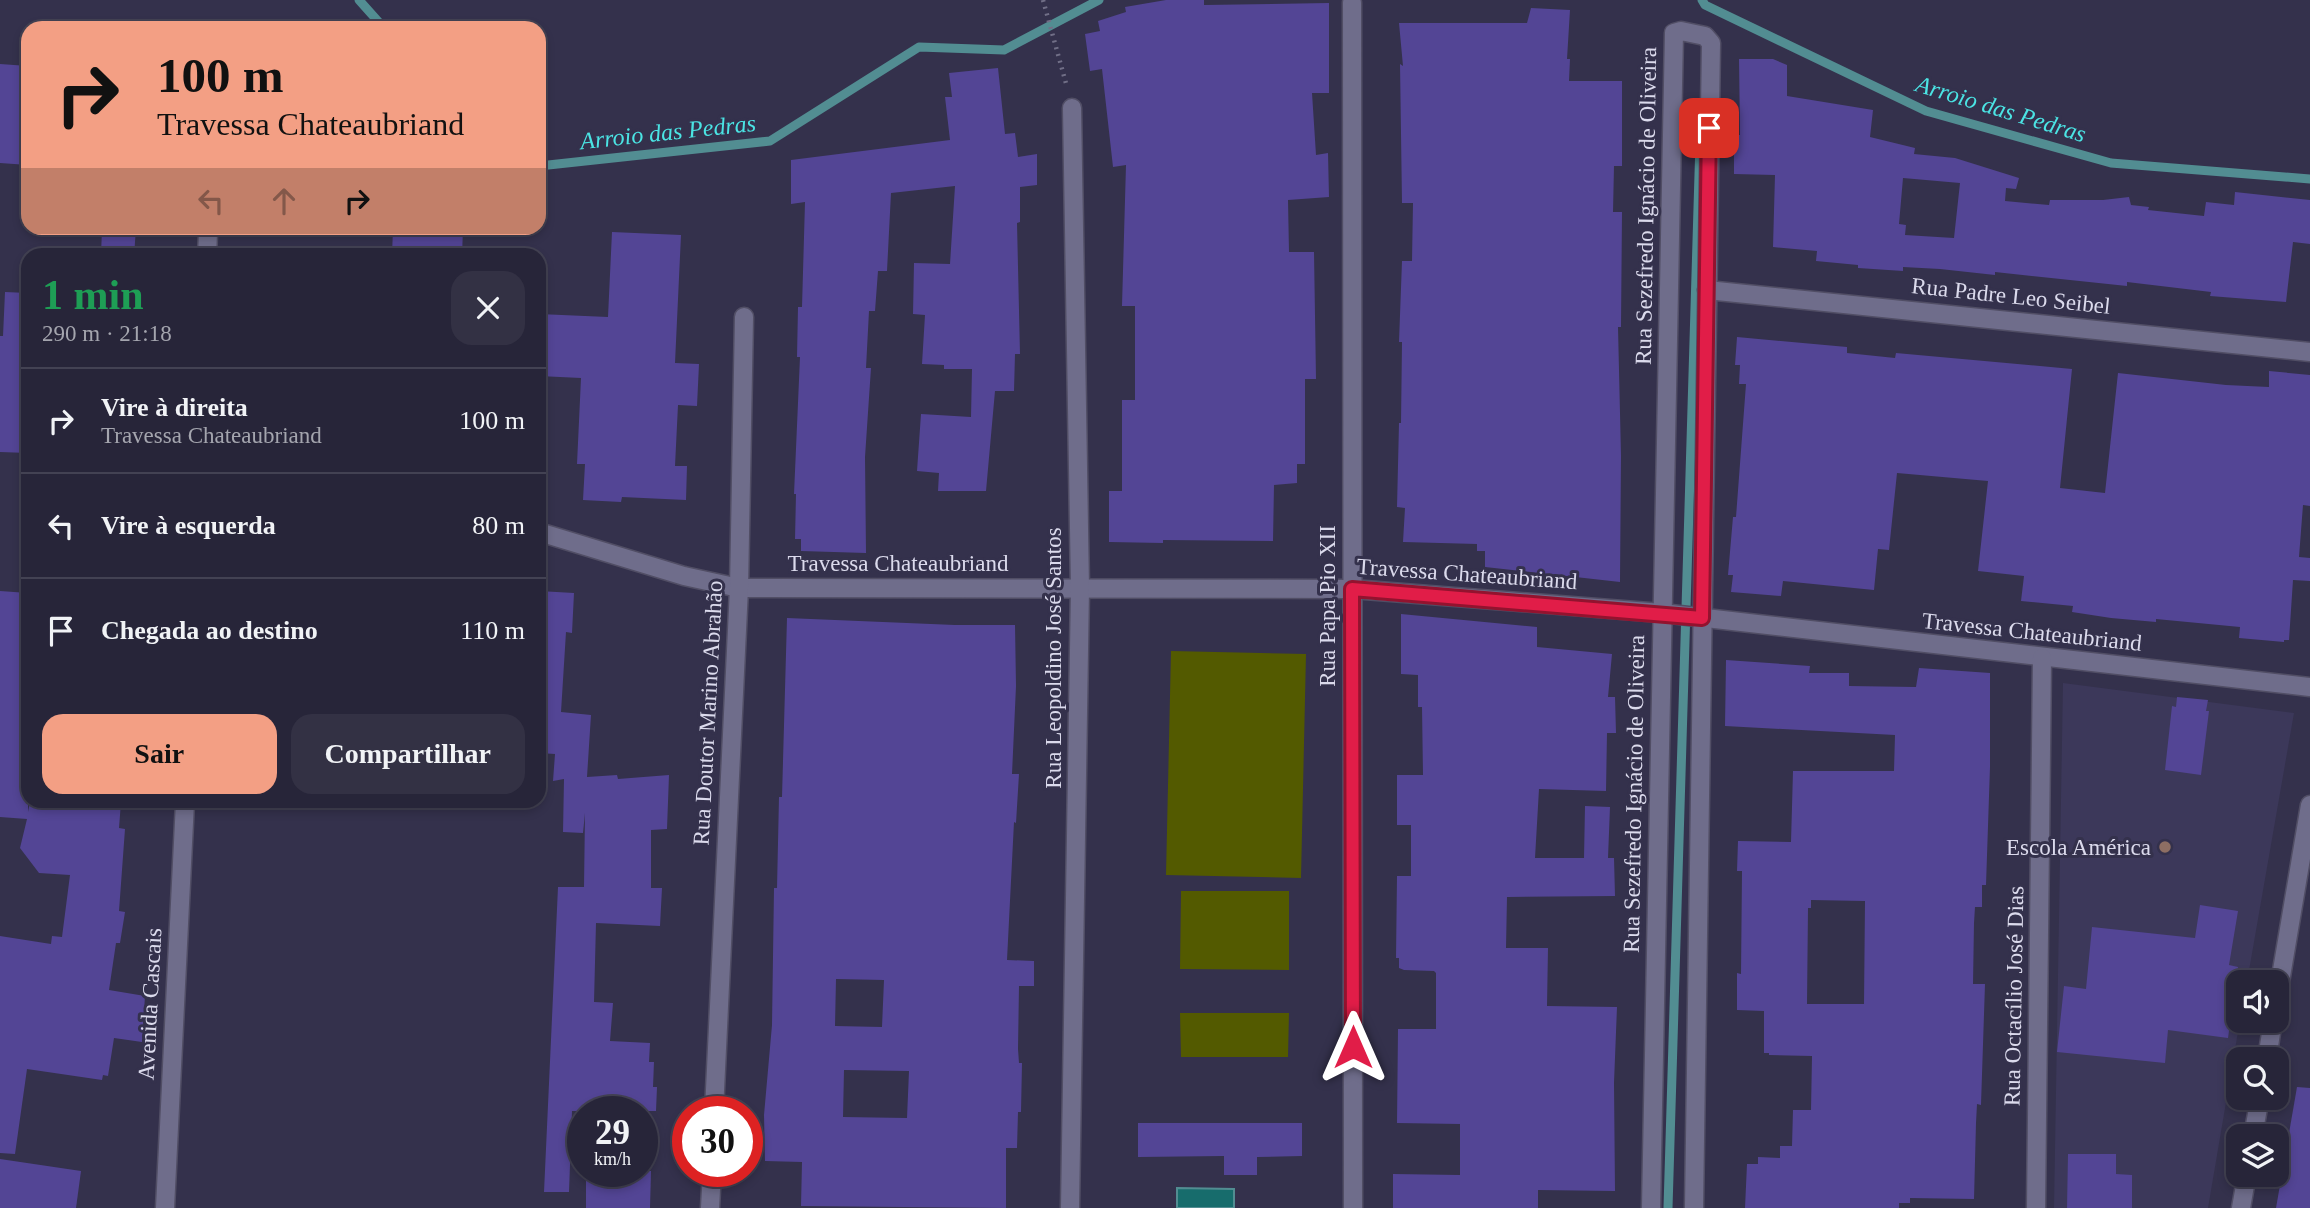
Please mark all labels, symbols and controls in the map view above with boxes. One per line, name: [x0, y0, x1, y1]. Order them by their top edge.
street label: Rua Sezefredo Ignácio de Oliveira: [1631, 47, 1661, 365]
text: 100 m: [157, 48, 284, 103]
icon: right: [42, 49, 133, 140]
water label: Arroio das Pedras: [1911, 70, 2089, 147]
pin: [1679, 98, 1739, 158]
text: Travessa Chateaubriand: [157, 106, 464, 142]
icon: arrive: [1690, 109, 1728, 147]
water label: Arroio das Pedras: [577, 110, 757, 154]
icon: left: [192, 182, 230, 220]
icon: ahead: [265, 182, 303, 220]
icon: right: [338, 182, 376, 220]
button: close: [451, 271, 525, 345]
text: 1 min: [42, 272, 144, 318]
street label: Rua Padre Leo Seibel: [1910, 273, 2112, 319]
text: 290 m · 21:18: [42, 321, 172, 346]
text: Vire à direita: [101, 393, 248, 422]
icon: right: [42, 402, 80, 440]
text: 100 m: [459, 406, 525, 435]
text: Travessa Chateaubriand: [101, 423, 322, 448]
icon: left: [42, 507, 80, 545]
text: Vire à esquerda: [101, 511, 276, 540]
text: 80 m: [472, 511, 525, 540]
street label: Rua Papa Pio XII: [1315, 525, 1340, 687]
street label: Rua Leopoldino José Santos: [1041, 527, 1066, 789]
street label: Travessa Chateaubriand: [788, 551, 1009, 576]
street label: Travessa Chateaubriand: [1356, 554, 1578, 594]
street label: Rua Doutor Marino Abrahão: [689, 580, 727, 846]
street label: Travessa Chateaubriand: [1921, 608, 2144, 656]
icon: arrive: [42, 612, 80, 650]
text: Chegada ao destino: [101, 616, 318, 645]
text: 110 m: [460, 616, 525, 645]
street label: Rua Sezefredo Ignácio de Oliveira: [1619, 635, 1649, 953]
button: Sair: [42, 714, 277, 794]
button: Compartilhar: [291, 714, 525, 794]
place label: Escola América: [2006, 835, 2151, 860]
marker: Escola América: [2157, 839, 2173, 855]
street label: Rua Octacílio José Dias: [2000, 886, 2028, 1106]
street label: Avenida Cascais: [134, 927, 166, 1081]
map controls: [2226, 970, 2289, 1187]
button: sound: [2226, 970, 2289, 1033]
position arrow: [1316, 1010, 1390, 1084]
button: search: [2226, 1047, 2289, 1110]
speed limit sign: 30: [672, 1096, 763, 1187]
text: 29: [595, 1113, 630, 1152]
button: layers: [2226, 1124, 2289, 1187]
text: km/h: [594, 1149, 631, 1169]

